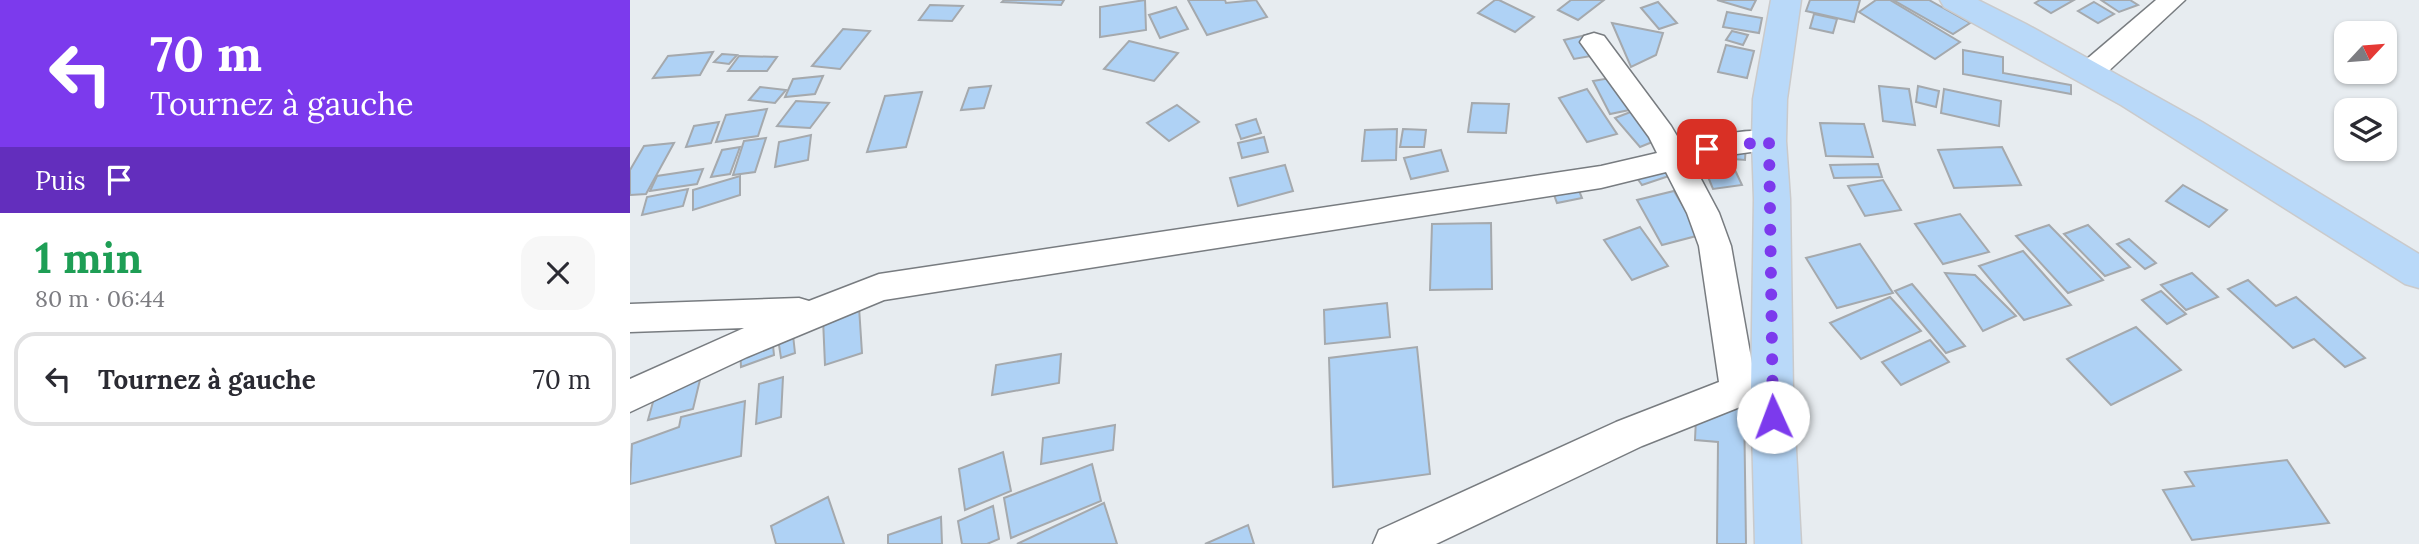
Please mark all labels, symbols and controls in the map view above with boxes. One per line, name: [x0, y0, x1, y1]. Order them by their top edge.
north arrow: [2334, 21, 2398, 84]
map controls: [2334, 21, 2397, 161]
text: 70 m: [150, 22, 262, 84]
icon: left: [35, 28, 126, 119]
text: Tournez à gauche: [150, 83, 414, 124]
button: layers: [2334, 98, 2397, 161]
pin: [1677, 119, 1737, 179]
icon: arrive: [1688, 130, 1726, 168]
icon: arrive: [100, 161, 138, 199]
text: Puis: [35, 164, 86, 197]
text: 1 min: [35, 231, 142, 285]
button: close: [521, 236, 595, 310]
text: 80 m · 06:44: [35, 284, 165, 313]
icon: left: [39, 360, 77, 398]
text: Tournez à gauche: [98, 363, 316, 396]
text: 70 m: [533, 363, 591, 396]
position arrow: [1736, 380, 1810, 454]

